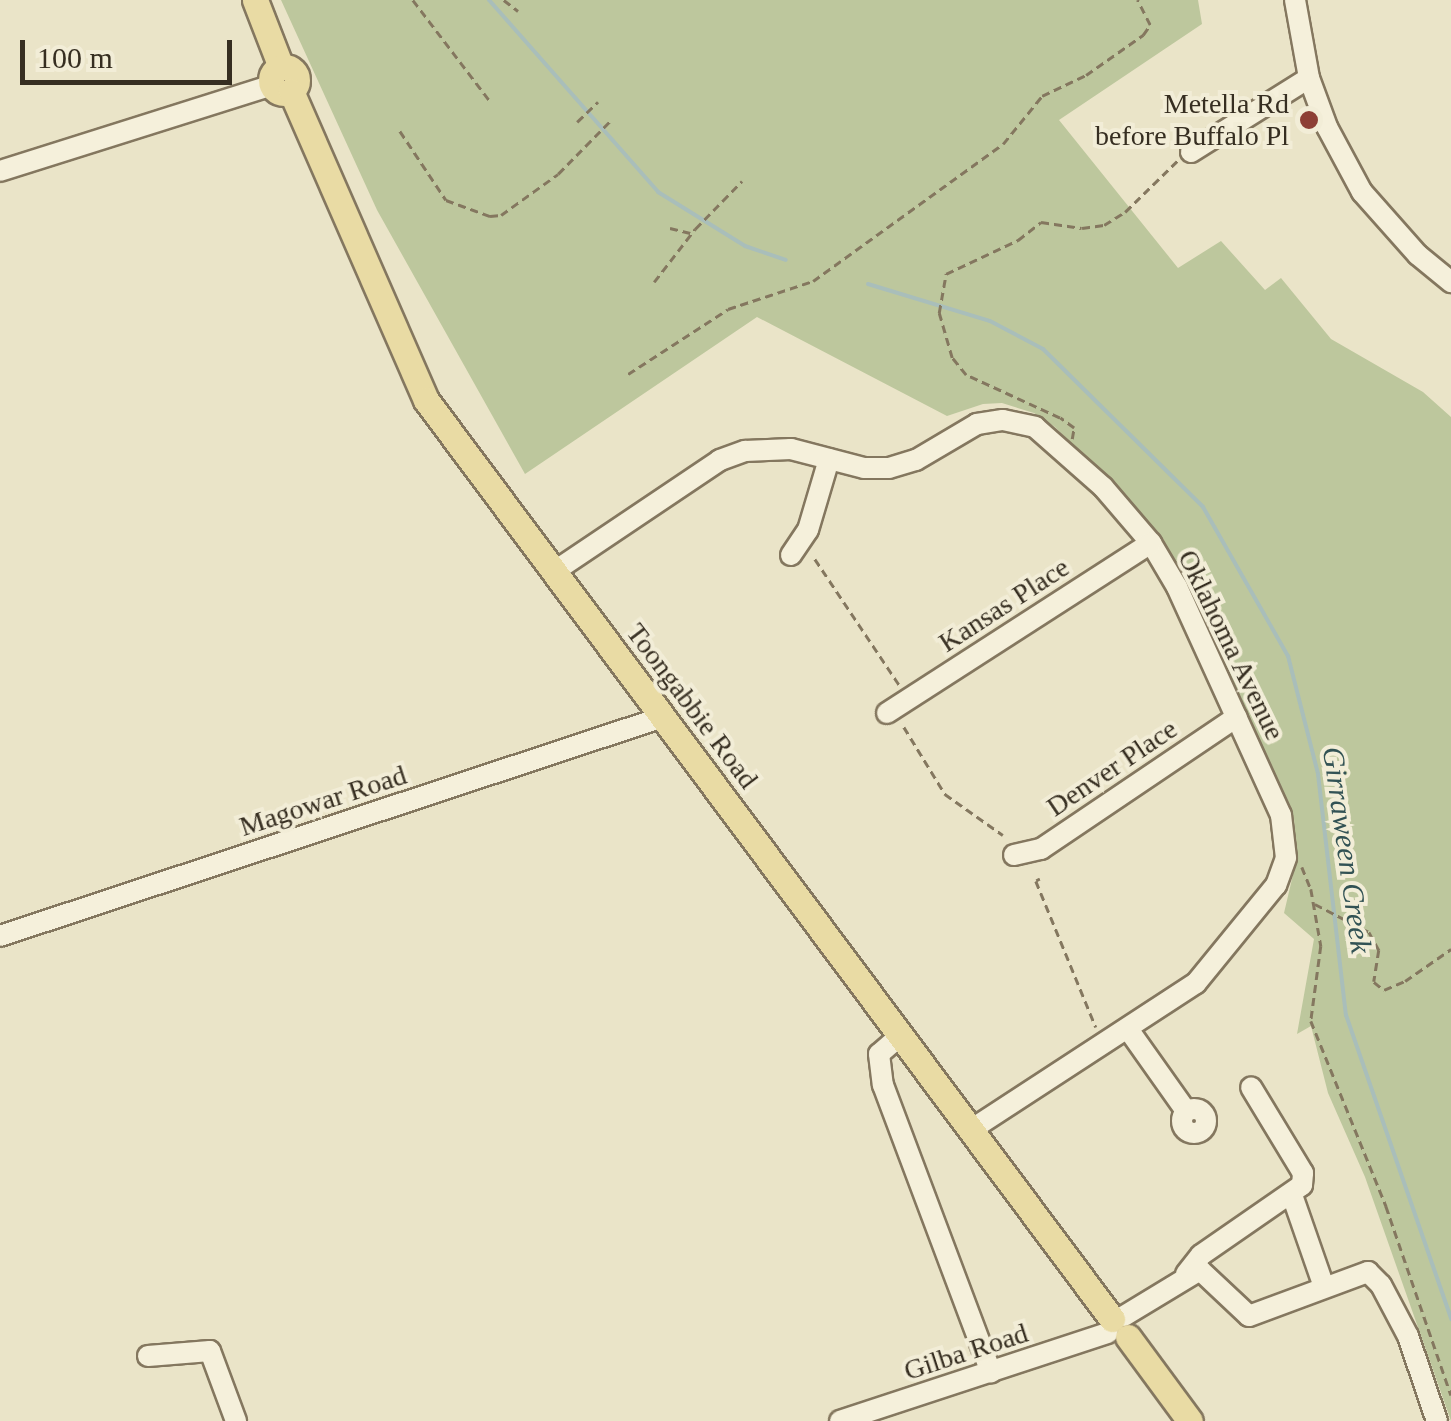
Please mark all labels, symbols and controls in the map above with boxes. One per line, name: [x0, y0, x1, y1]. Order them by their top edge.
scale bar: [25, 20, 238, 82]
text: 100 m: [37, 41, 113, 74]
place label: Metella Rd before Buffalo Pl: [1095, 87, 1289, 153]
marker: Metella Rd before Buffalo Pl: [1298, 109, 1320, 131]
street label: Oklahoma Avenue: [1170, 544, 1292, 746]
street label: Kansas Place: [933, 550, 1075, 660]
street label: Toongabbie Road: [619, 617, 765, 795]
street label: Denver Place: [1040, 712, 1184, 824]
water label: Girraween Creek: [1315, 745, 1379, 955]
street label: Magowar Road: [235, 758, 411, 844]
street label: Gilba Road: [900, 1316, 1032, 1388]

